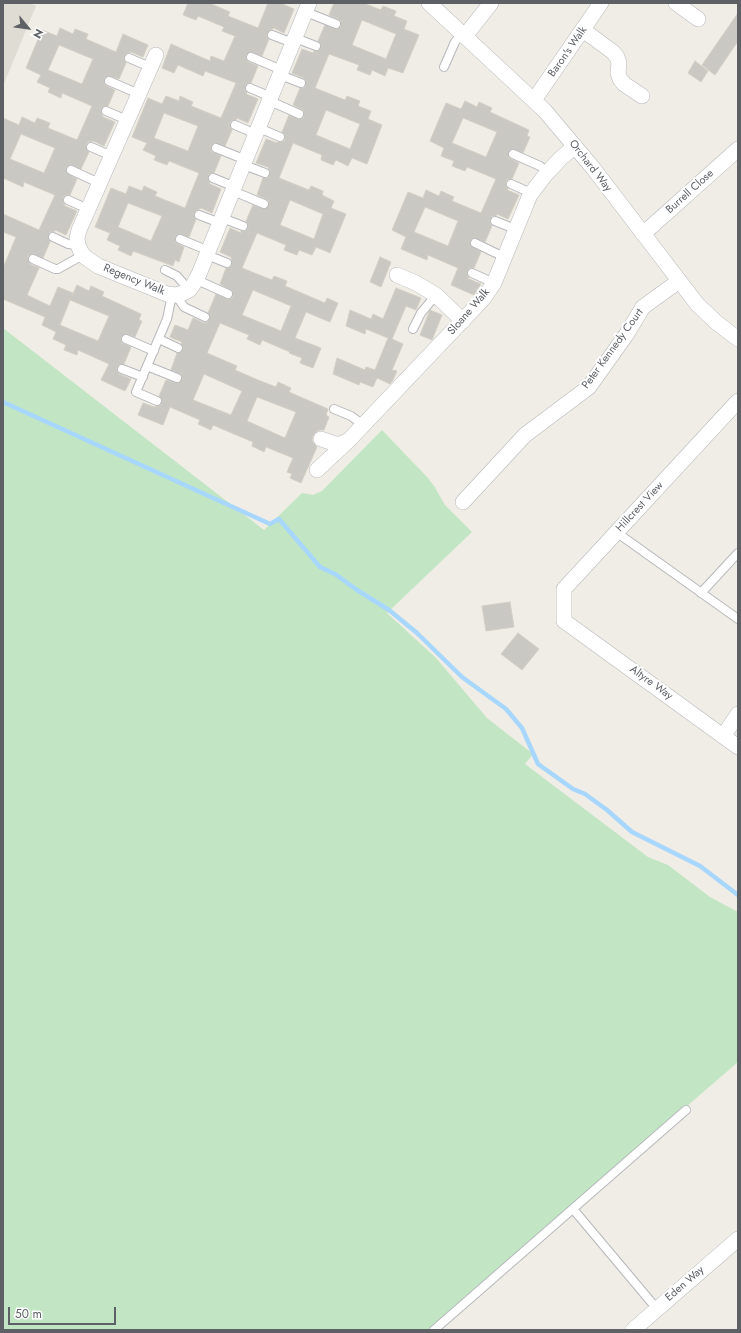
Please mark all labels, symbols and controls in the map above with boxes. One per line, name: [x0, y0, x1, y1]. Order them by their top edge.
north arrow: [8, 8, 48, 48]
street label: Baron's Walk: [546, 24, 590, 80]
text: N: [29, 26, 48, 42]
street label: Orchard Way: [566, 138, 614, 194]
street label: Burrell Close: [663, 167, 717, 217]
street label: Regency Walk: [101, 262, 167, 298]
street label: Sloane Walk: [445, 286, 493, 338]
street label: Peter Kennedy Court: [580, 306, 646, 392]
street label: Hillcrest View: [613, 479, 667, 535]
street label: Altyre Way: [627, 663, 675, 703]
street label: Eden Way: [663, 1264, 707, 1304]
scale bar: [10, 1299, 118, 1325]
text: 50 m: [15, 1305, 42, 1323]

